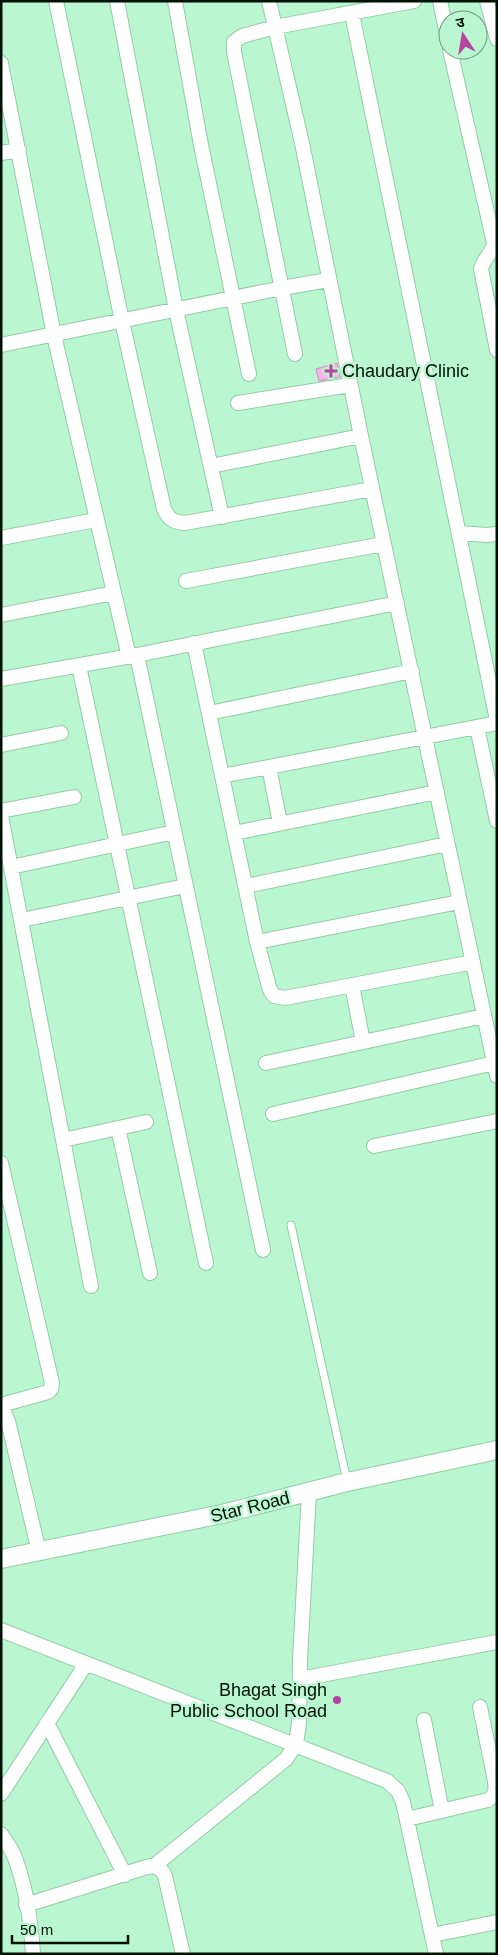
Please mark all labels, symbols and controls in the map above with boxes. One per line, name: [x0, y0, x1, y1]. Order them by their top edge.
north arrow: [438, 10, 488, 60]
text: उ: [455, 13, 467, 31]
place label: Chaudary Clinic: [342, 361, 469, 381]
marker: Chaudary Clinic: [324, 364, 338, 378]
street label: Star Road: [208, 1487, 292, 1527]
place label: Bhagat Singh Public School Road: [170, 1680, 327, 1721]
marker: Bhagat Singh Public School Road: [331, 1694, 343, 1706]
scale bar: [12, 1912, 129, 1944]
text: 50 m: [20, 1921, 53, 1938]

